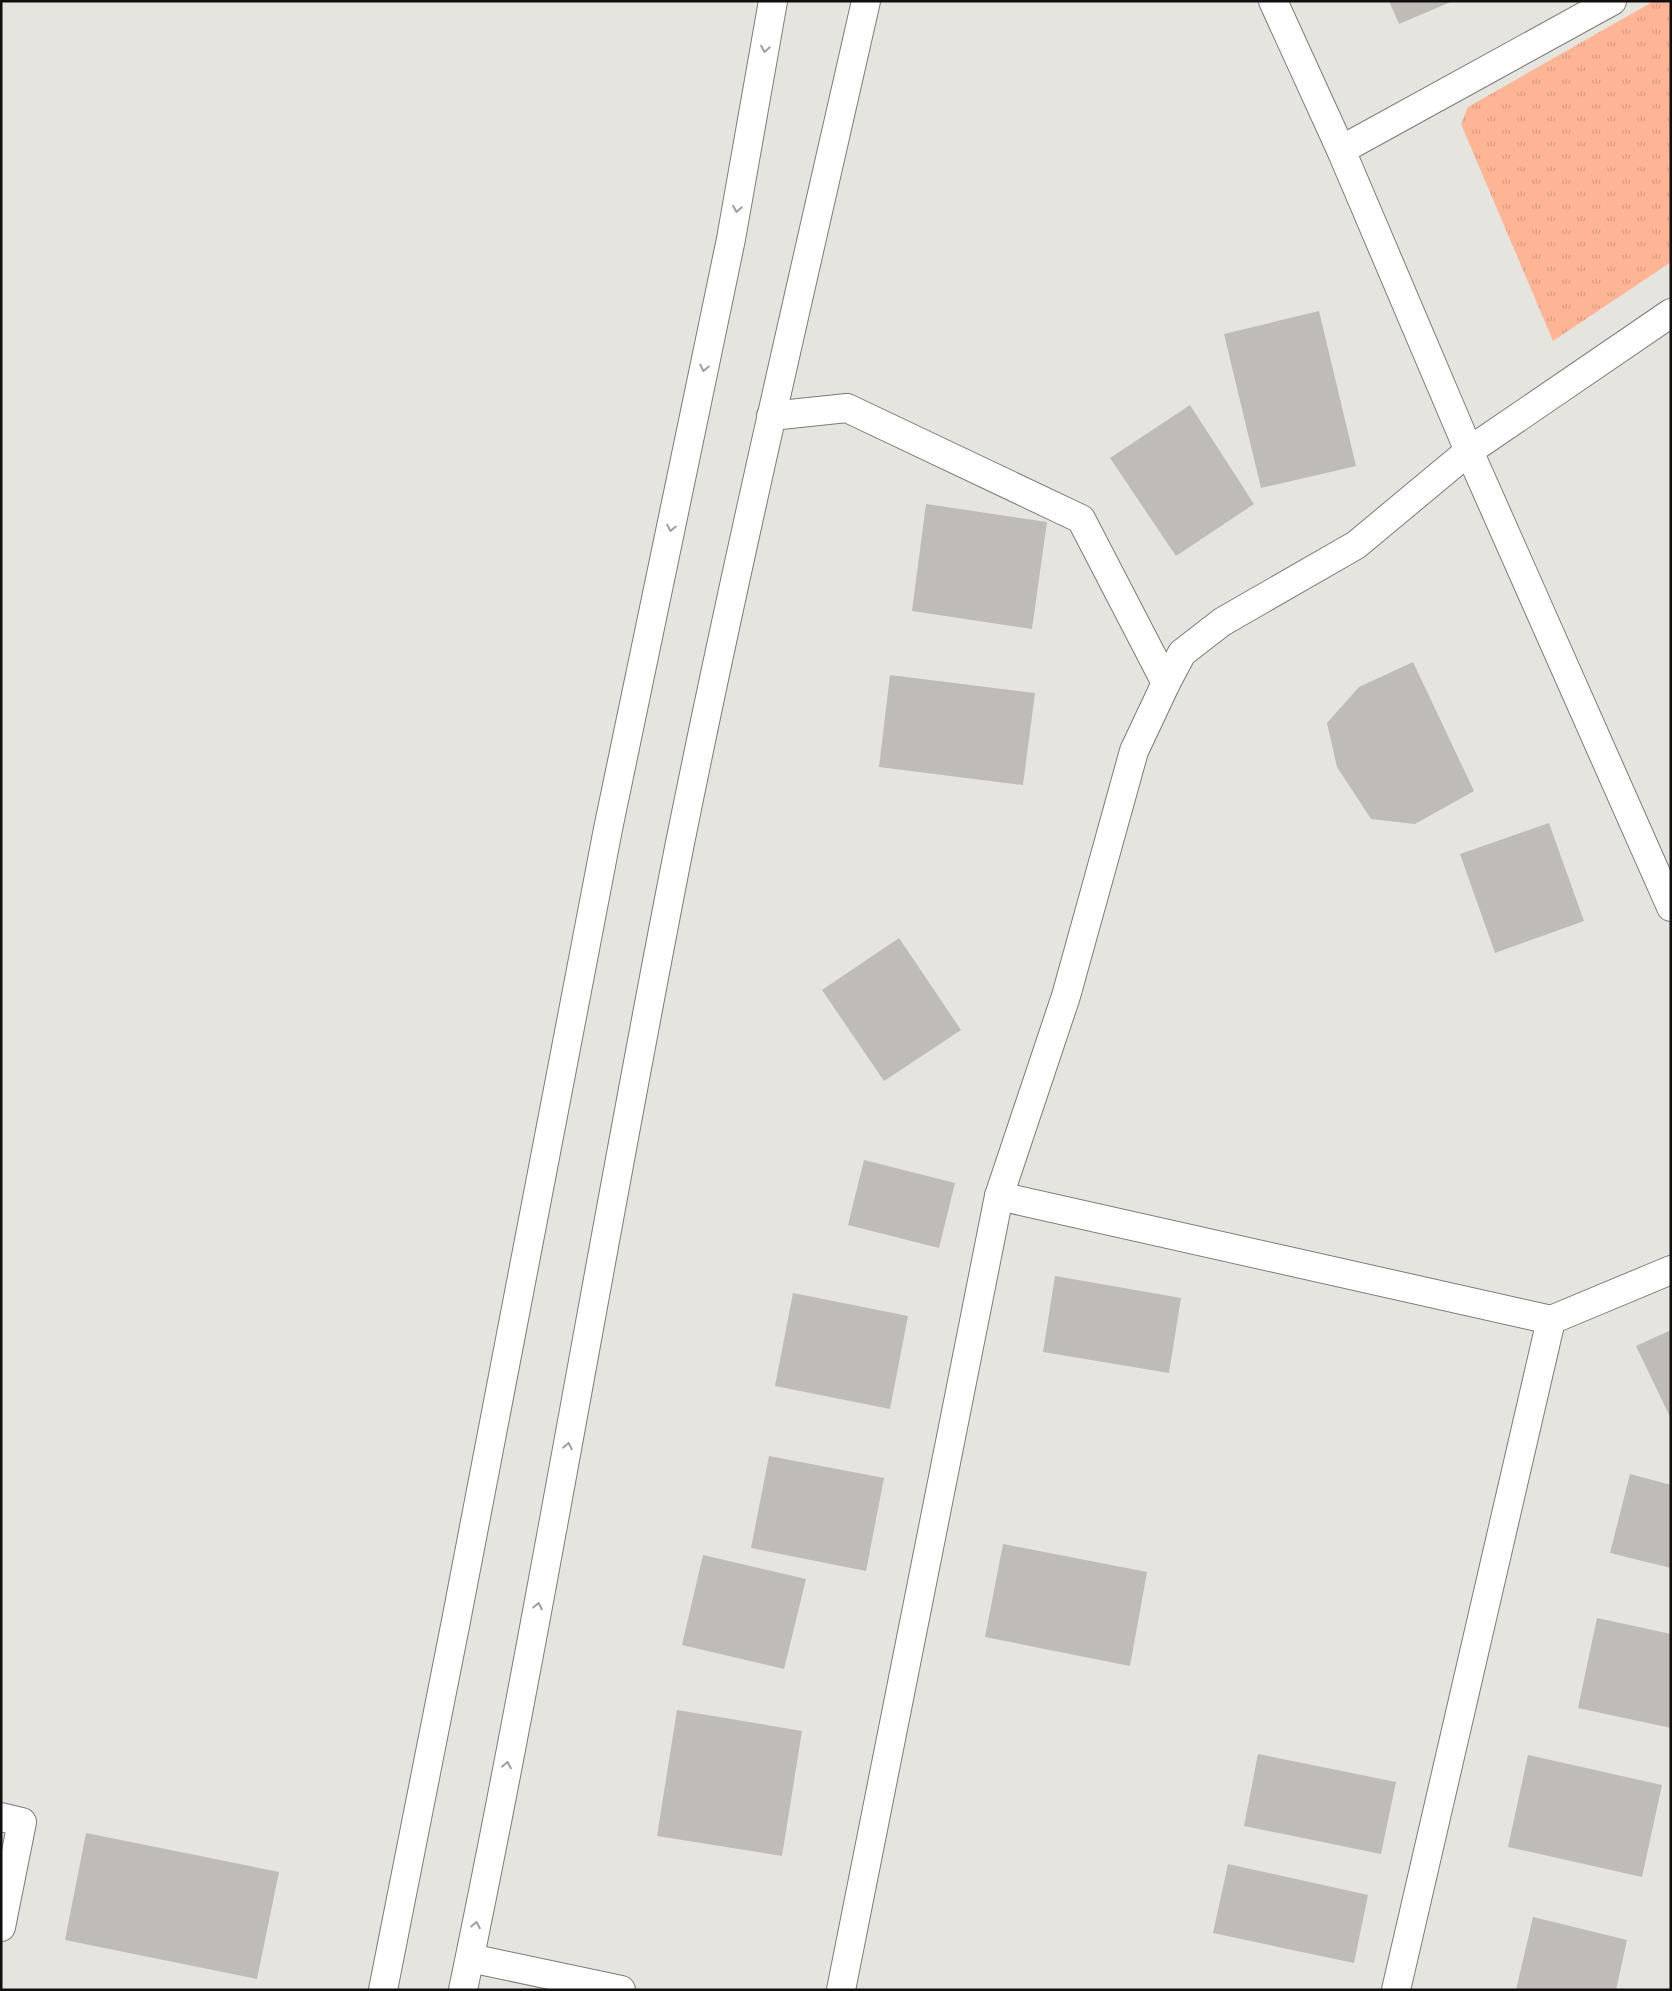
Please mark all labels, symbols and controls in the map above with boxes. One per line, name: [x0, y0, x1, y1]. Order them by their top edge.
one-way arrow: [760, 45, 770, 54]
one-way arrow: [732, 205, 742, 214]
one-way arrow: [699, 364, 710, 373]
one-way arrow: [666, 523, 677, 532]
one-way arrow: [562, 1442, 573, 1450]
one-way arrow: [532, 1601, 542, 1610]
one-way arrow: [501, 1761, 512, 1770]
one-way arrow: [470, 1920, 481, 1929]

